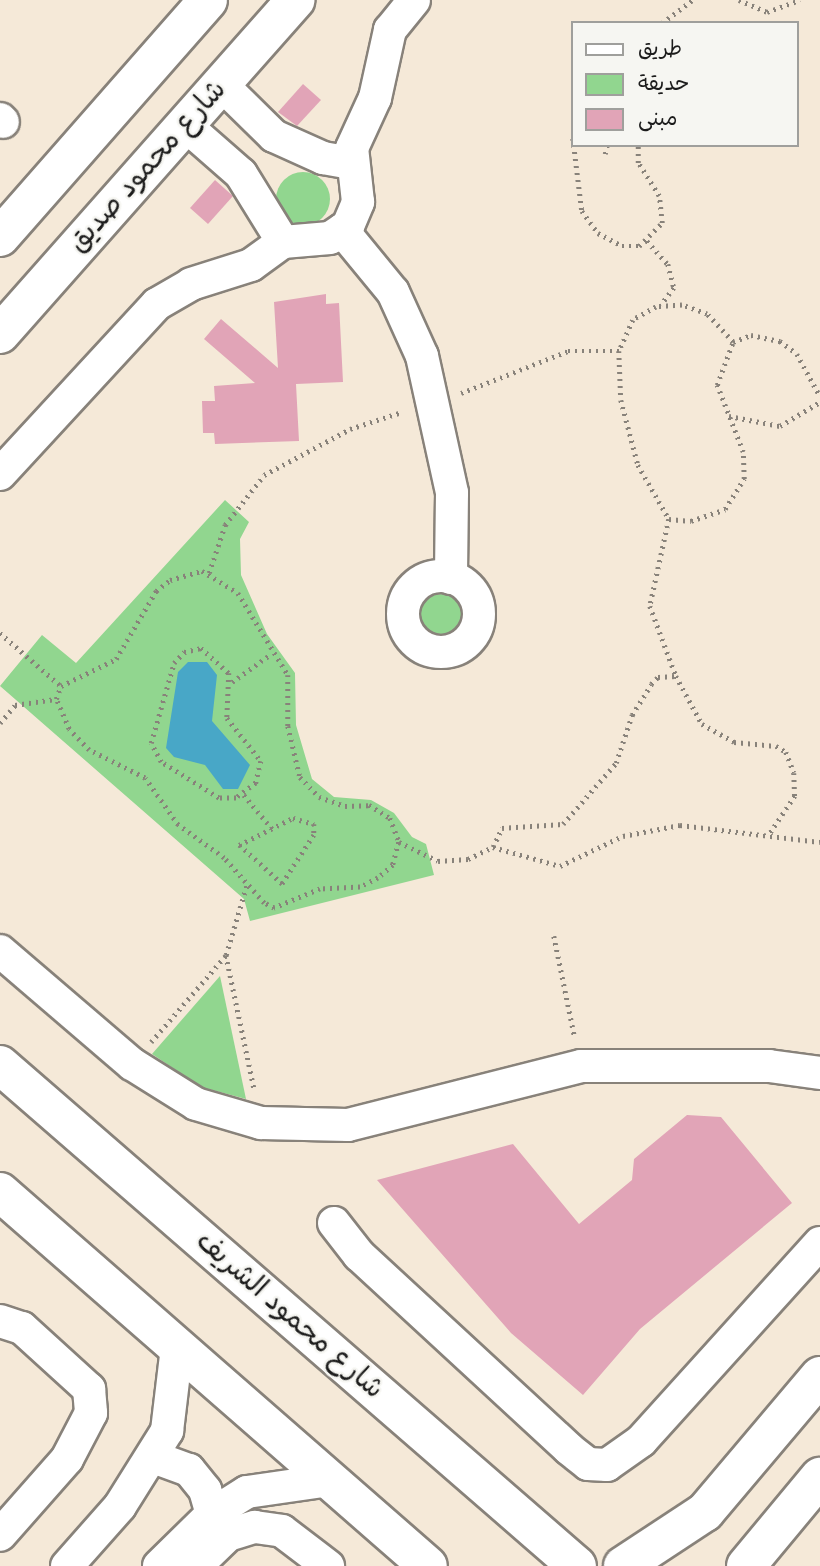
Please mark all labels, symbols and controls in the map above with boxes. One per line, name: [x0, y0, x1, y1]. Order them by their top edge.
legend: [572, 21, 799, 147]
text: طريق: [638, 35, 682, 63]
text: حديقة: [638, 70, 689, 98]
street label: شارع محمود صديق: [62, 74, 234, 260]
text: مبنى: [638, 105, 677, 133]
street label: شارع محمود الشريف: [188, 1225, 390, 1407]

